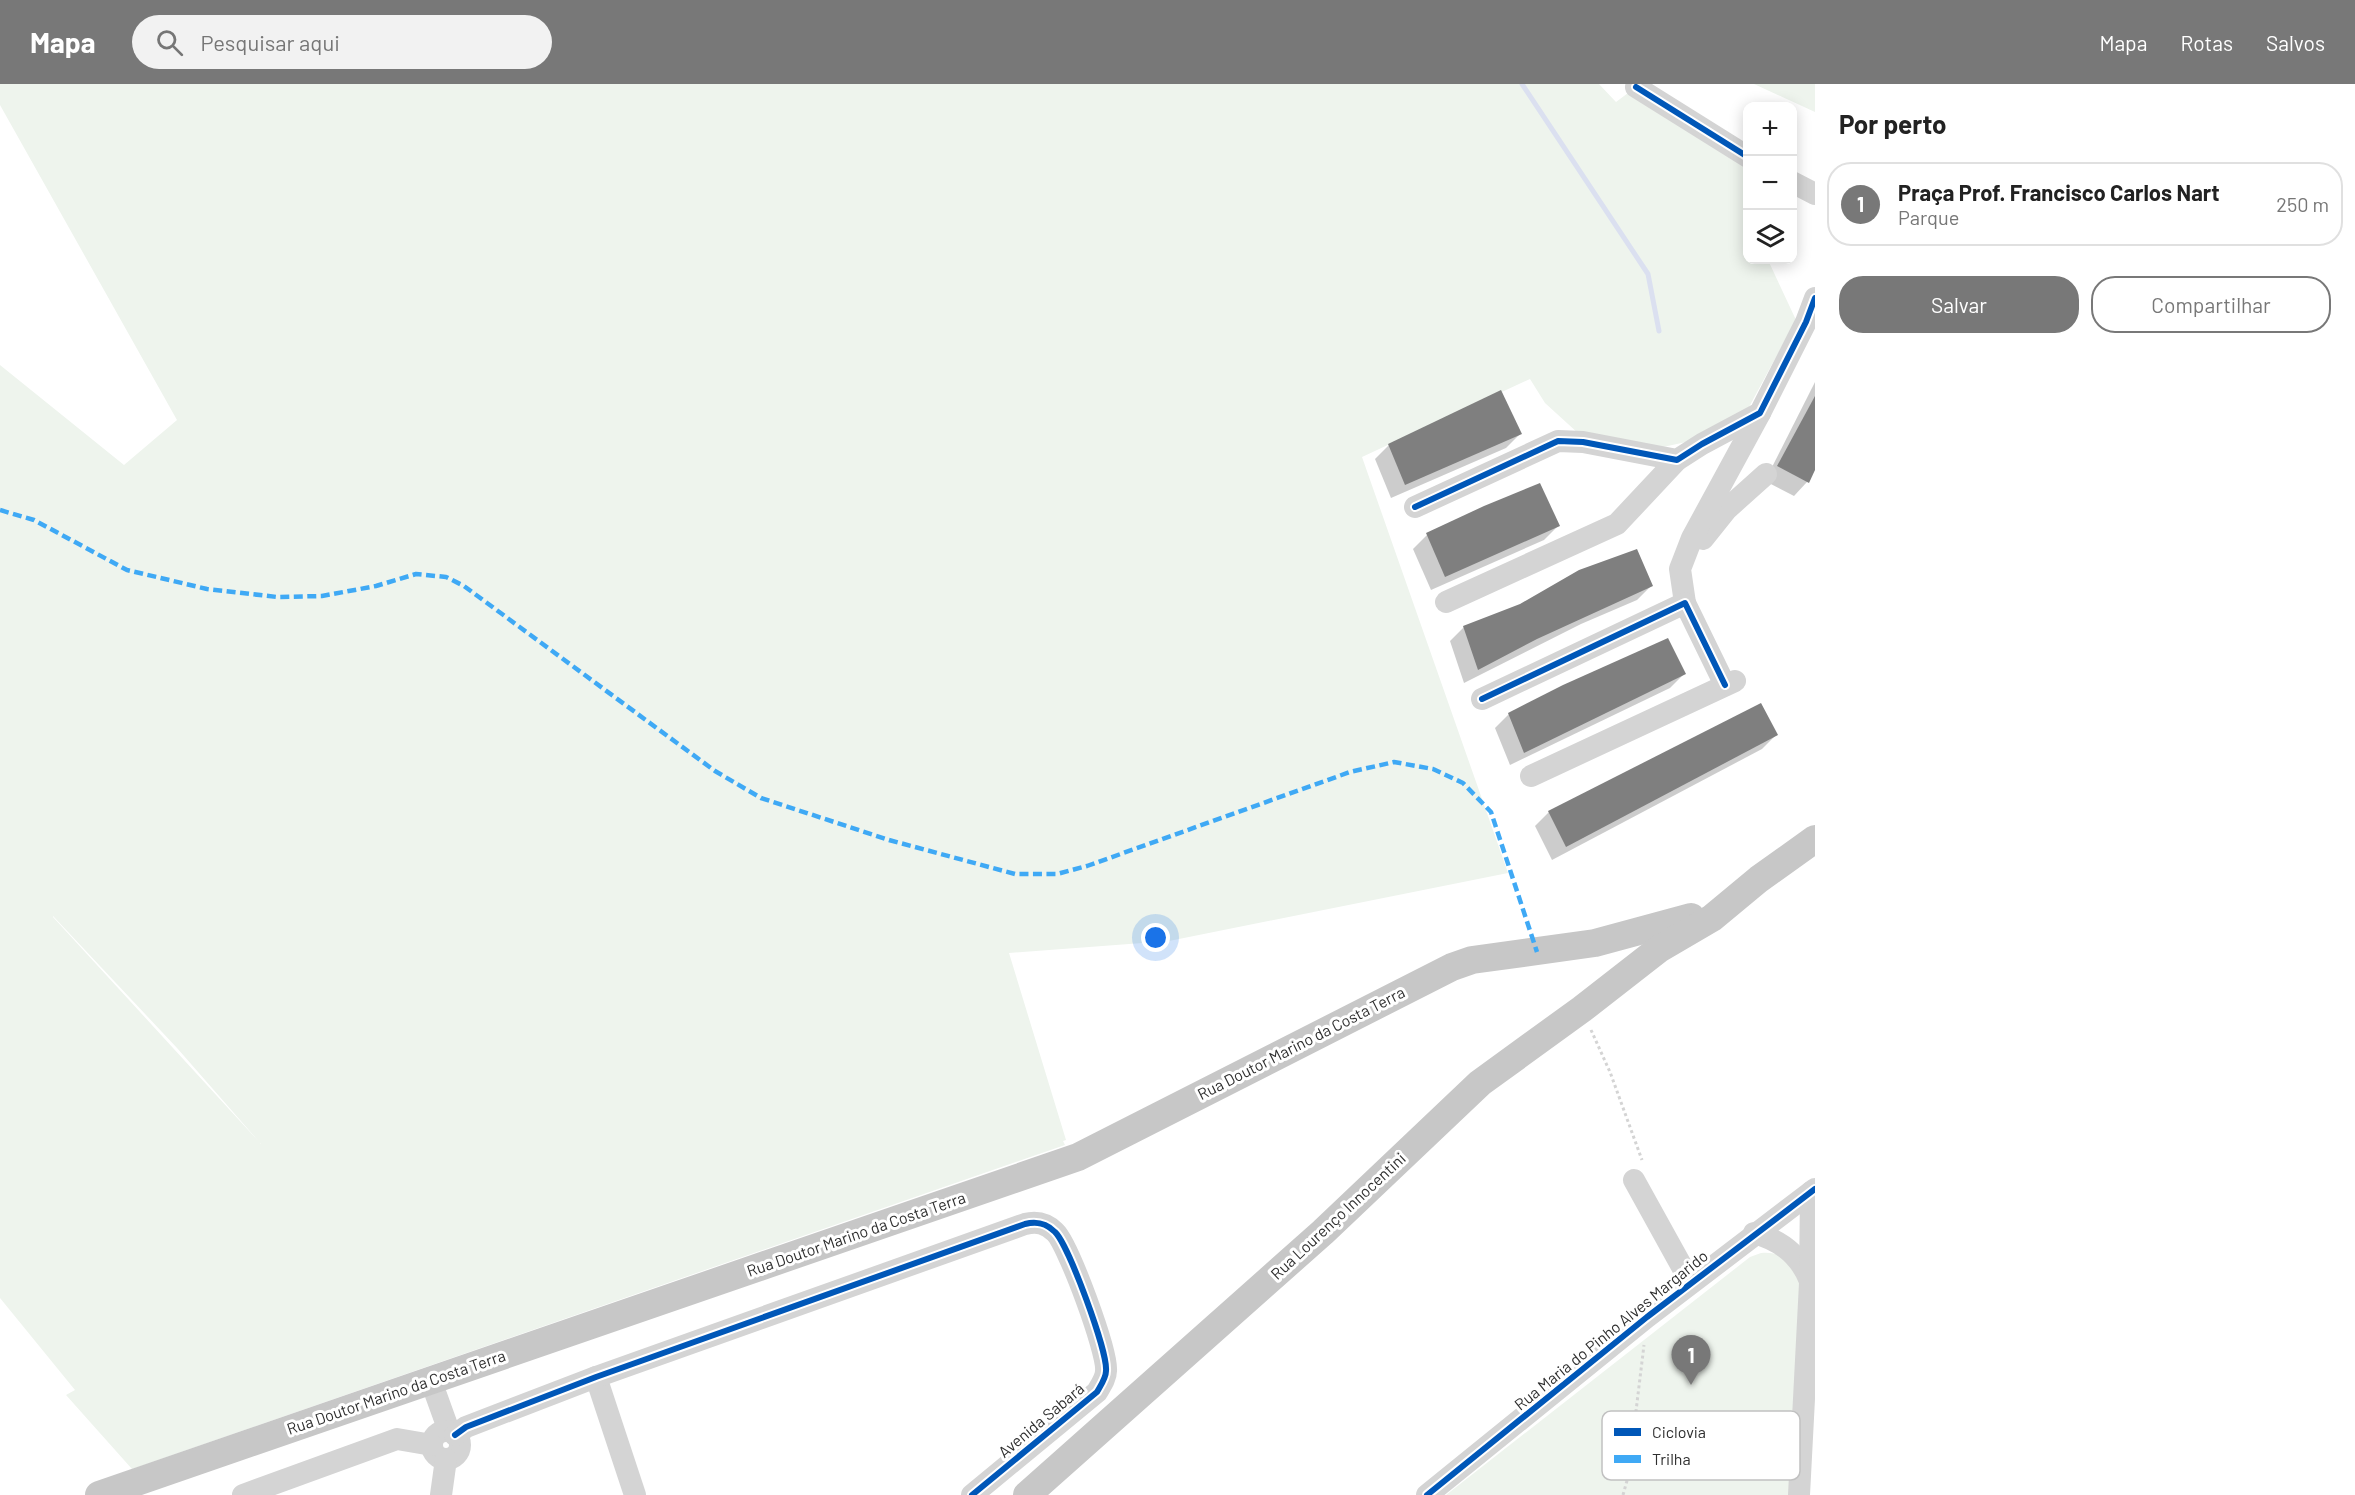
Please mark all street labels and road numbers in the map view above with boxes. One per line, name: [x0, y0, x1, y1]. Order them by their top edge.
street label: Rua Doutor Marino da Costa Terra: [1194, 982, 1408, 1103]
street label: Rua Lourenço Innocentini: [1266, 1148, 1409, 1283]
street label: Rua Doutor Marino da Costa Terra: [744, 1187, 968, 1280]
street label: Rua Maria do Pinho Alves Margarido: [1510, 1246, 1711, 1414]
street label: Rua Doutor Marino da Costa Terra: [284, 1345, 508, 1438]
street label: Avenida Sabará: [994, 1378, 1087, 1461]

